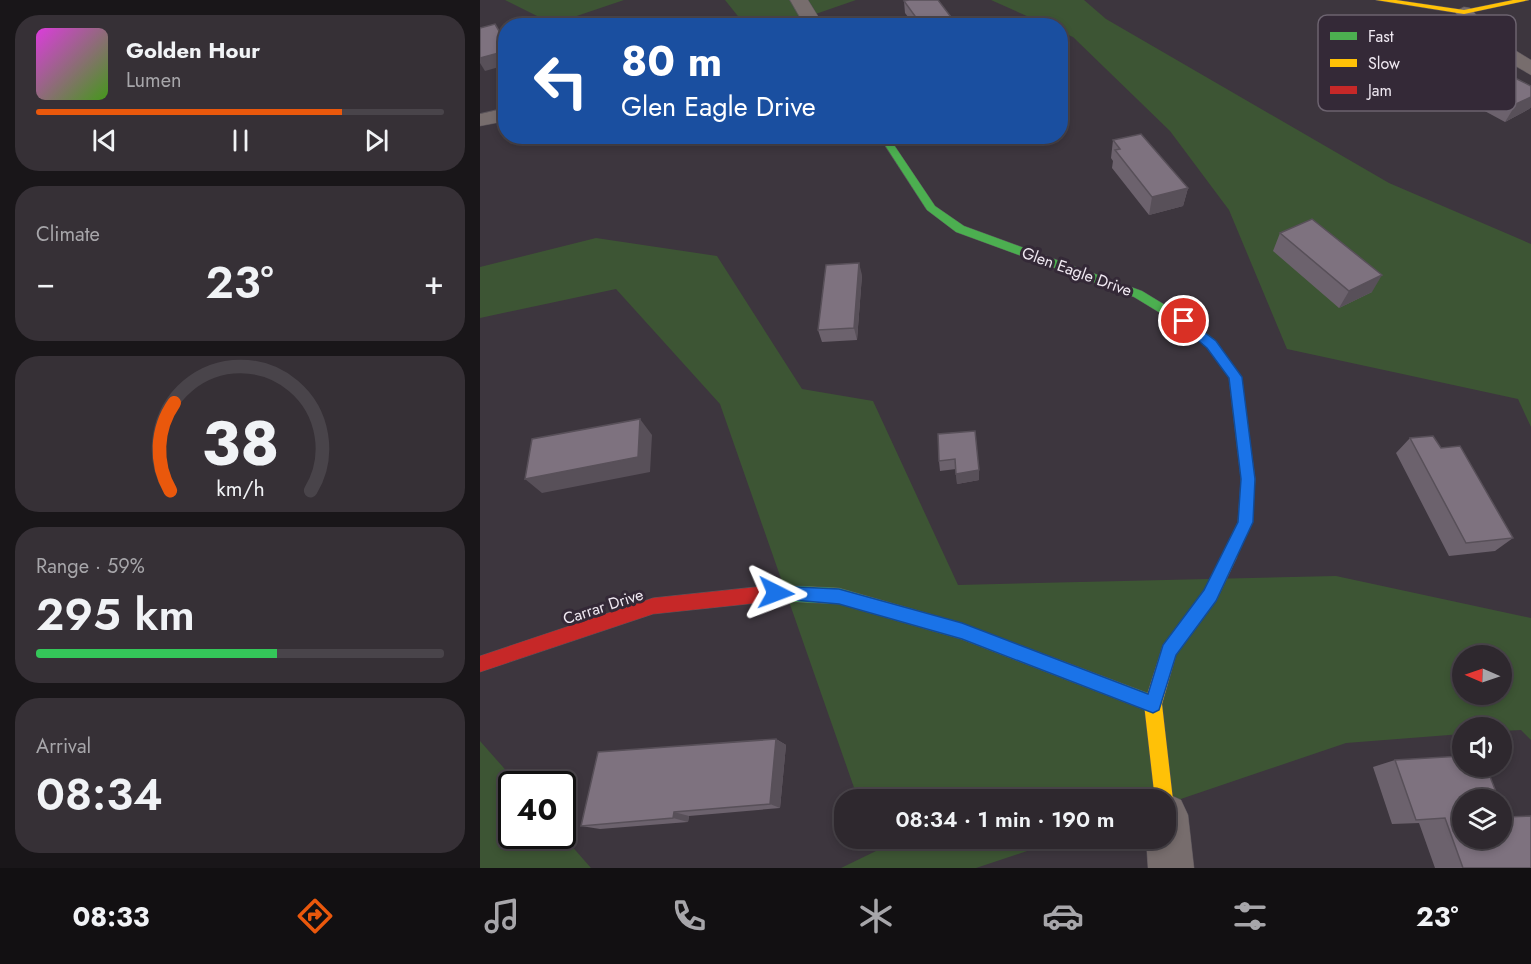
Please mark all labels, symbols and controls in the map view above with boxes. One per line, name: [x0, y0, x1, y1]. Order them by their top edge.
legend: [1318, 15, 1516, 111]
text: Fast: [1368, 25, 1394, 48]
text: 80 m: [621, 31, 722, 92]
text: Golden Hour: [126, 34, 260, 66]
icon: left: [522, 42, 600, 120]
text: Slow: [1368, 52, 1400, 75]
text: Lumen: [126, 66, 182, 95]
text: Jam: [1366, 79, 1392, 102]
text: Glen Eagle Drive: [621, 87, 816, 126]
icon: previous: [88, 124, 121, 157]
icon: pause: [224, 124, 257, 157]
icon: next: [360, 124, 393, 157]
text: Climate: [36, 220, 100, 249]
street label: Glen Eagle Drive: [1019, 241, 1135, 302]
text: 23°: [205, 250, 274, 315]
text: −: [36, 259, 55, 306]
text: +: [424, 259, 444, 306]
pin: [1158, 295, 1209, 346]
icon: arrive: [1167, 304, 1200, 337]
text: 38: [201, 398, 279, 488]
text: km/h: [216, 473, 264, 504]
text: Range · 59%: [36, 552, 145, 581]
position arrow: [744, 561, 808, 625]
text: 295 km: [36, 582, 195, 647]
street label: Carrar Drive: [560, 583, 646, 630]
north arrow: [1452, 645, 1512, 705]
map controls: [1452, 645, 1512, 849]
button: sound: [1452, 717, 1512, 777]
text: Arrival: [36, 732, 91, 761]
text: 08:34: [36, 762, 163, 827]
speed limit sign: 40: [498, 771, 576, 849]
button: layers: [1452, 789, 1512, 849]
text: 08:34 · 1 min · 190 m: [895, 803, 1115, 835]
icon: directions: [294, 895, 336, 937]
icon: music: [481, 895, 523, 937]
icon: phone: [668, 895, 710, 937]
icon: climate: [855, 895, 897, 937]
icon: car: [1042, 895, 1084, 937]
icon: filters: [1229, 895, 1271, 937]
text: 08:33: [72, 897, 149, 936]
text: 23°: [1416, 897, 1458, 936]

